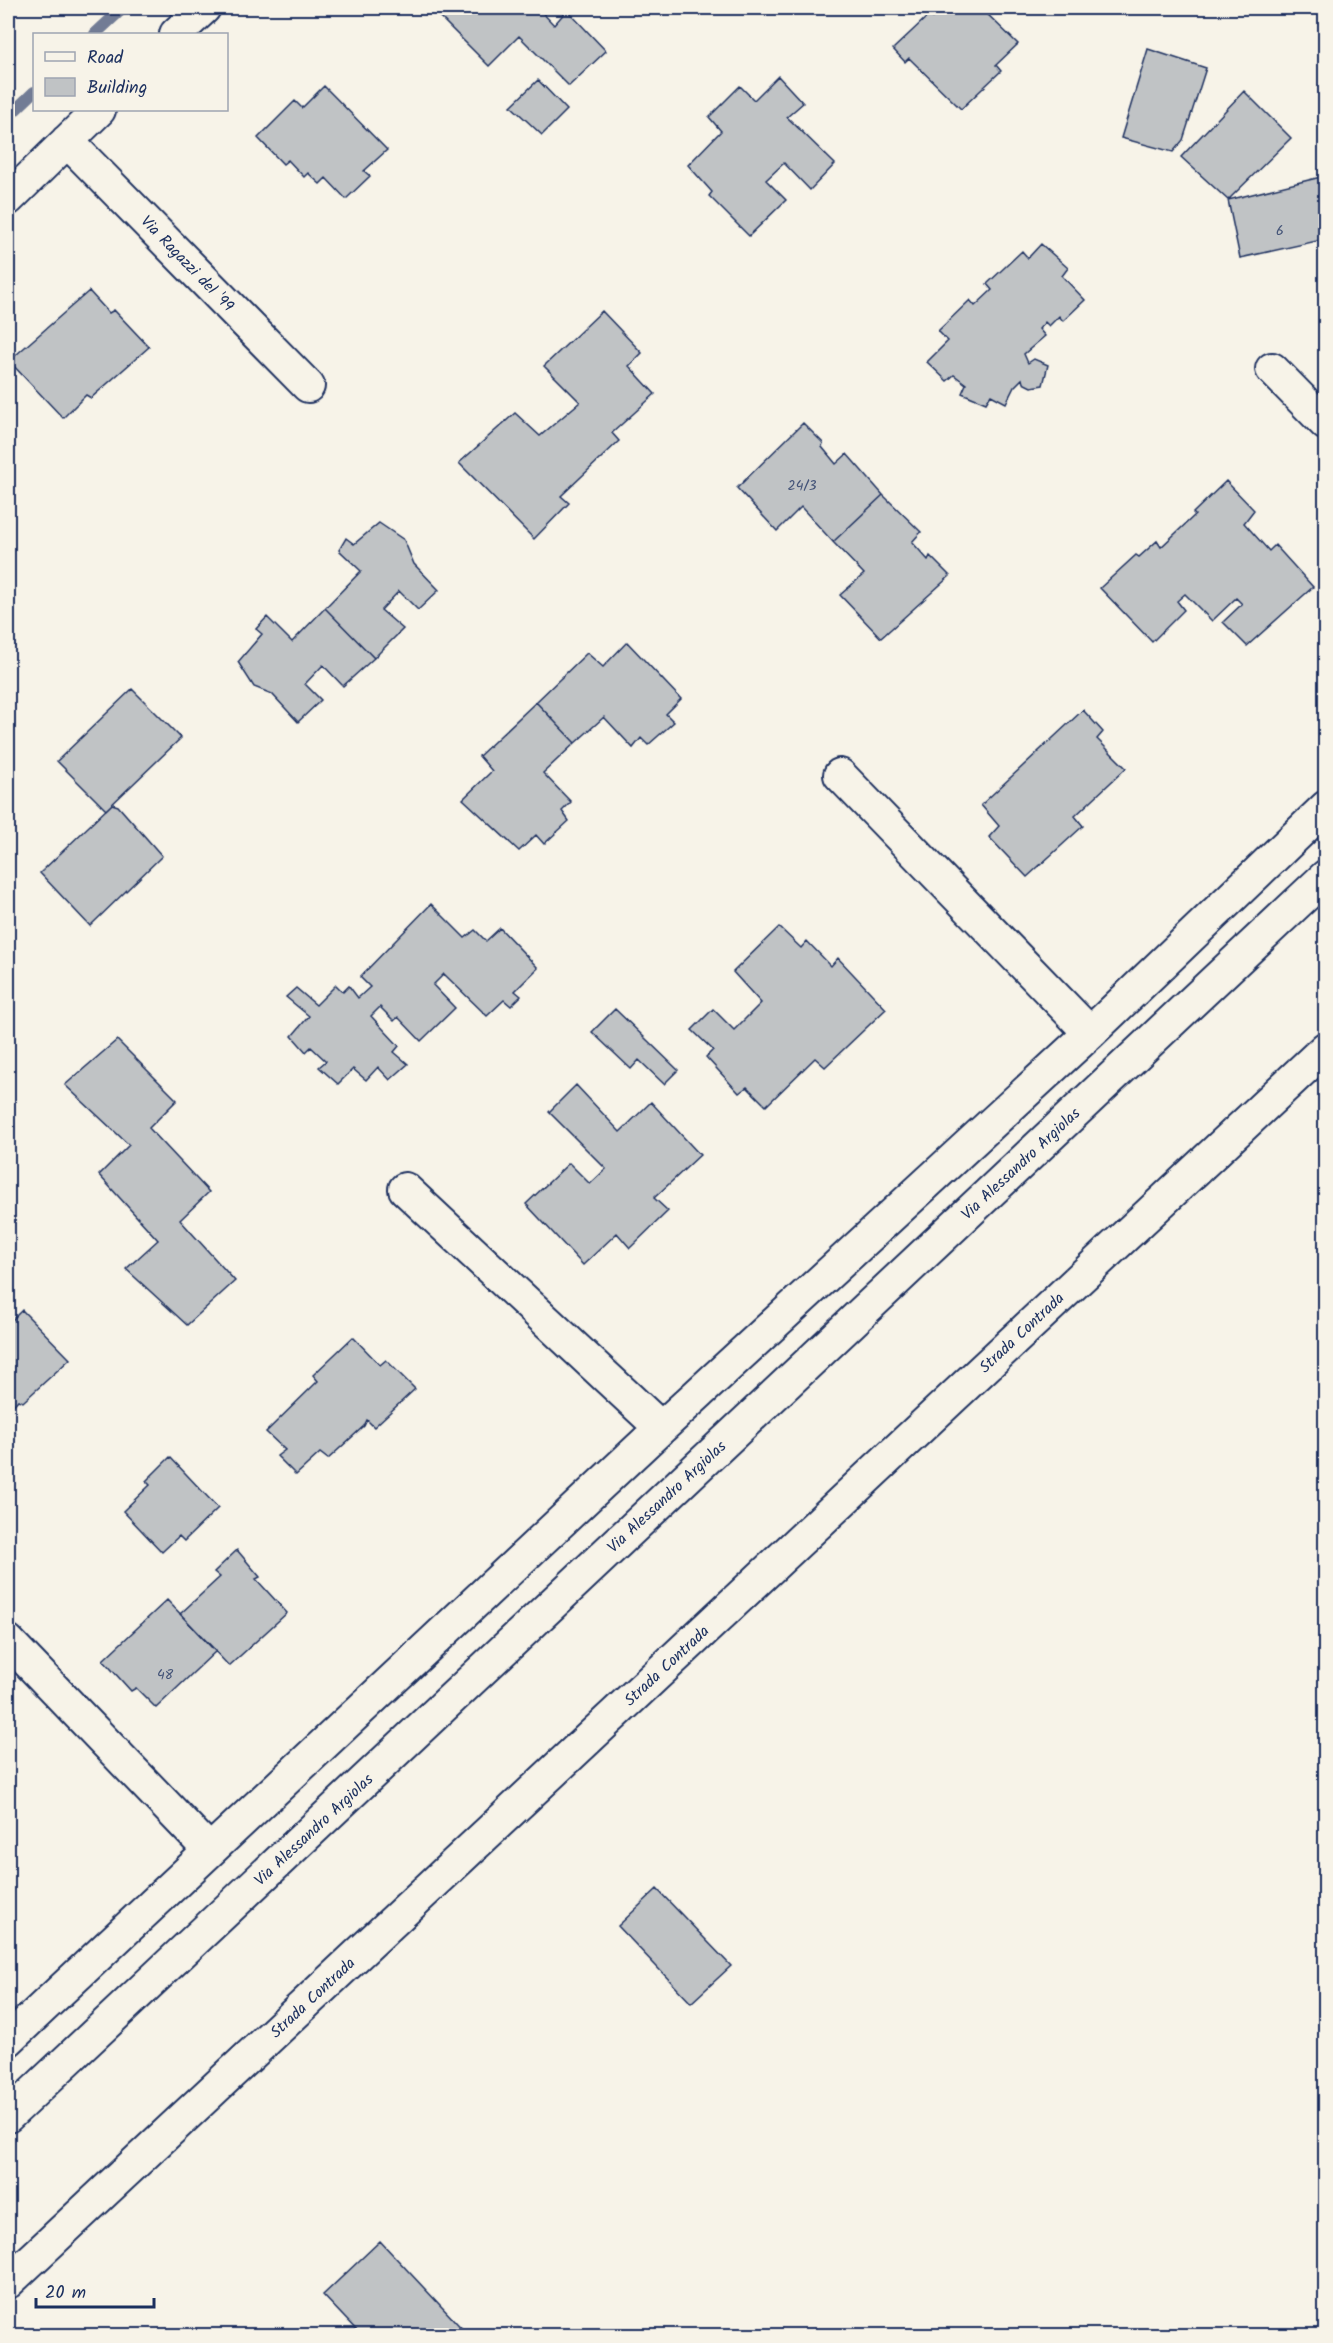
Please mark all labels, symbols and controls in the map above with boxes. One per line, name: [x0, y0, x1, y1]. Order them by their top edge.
legend: [33, 33, 228, 111]
text: Road: [87, 44, 124, 73]
text: Building: [87, 74, 147, 103]
street label: Via Ragazzi del '99: [134, 210, 240, 318]
house number: 6: [1276, 220, 1284, 242]
house number: 24/3: [788, 475, 816, 497]
street label: Via Alessandro Argiolas: [956, 1102, 1087, 1226]
street label: Strada Contrada: [974, 1287, 1070, 1379]
street label: Via Alessandro Argiolas: [602, 1435, 733, 1559]
street label: Strada Contrada: [619, 1620, 715, 1712]
house number: 48: [157, 1664, 174, 1686]
street label: Via Alessandro Argiolas: [249, 1768, 380, 1892]
street label: Strada Contrada: [265, 1952, 361, 2044]
scale bar: [36, 2271, 154, 2309]
text: 20 m: [45, 2279, 86, 2308]

